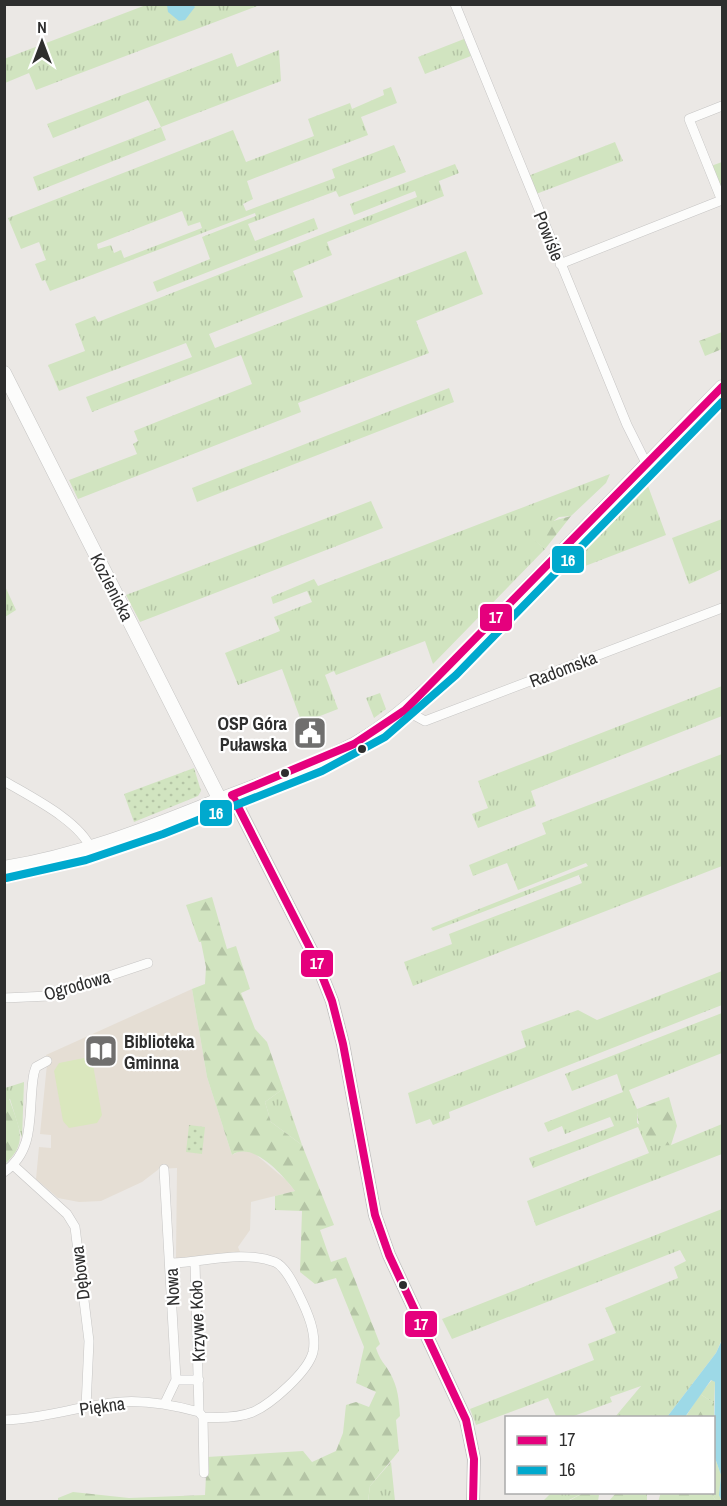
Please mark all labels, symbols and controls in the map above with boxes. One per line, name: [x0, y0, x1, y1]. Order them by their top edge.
north arrow: [12, 12, 72, 72]
text: N: [37, 16, 47, 38]
street label: Powiśle: [528, 207, 570, 265]
line badge: 16: [551, 545, 585, 574]
street label: Kozienicka: [84, 549, 140, 625]
text: 16: [561, 549, 575, 571]
line badge: 17: [479, 603, 513, 632]
text: 17: [489, 606, 503, 628]
street label: Radomska: [526, 645, 600, 693]
place label: OSP Góra Puławska: [218, 711, 288, 757]
public building icon: OSP Góra Puławska: [292, 715, 328, 751]
unlabelled marker: [356, 743, 368, 755]
unlabelled marker: [279, 767, 291, 779]
line badge: 16: [199, 799, 233, 827]
text: 16: [209, 802, 223, 824]
line badge: 17: [300, 949, 334, 978]
text: 17: [310, 952, 324, 974]
street label: Ogrodowa: [41, 964, 113, 1006]
place label: Biblioteka Gminna: [124, 1029, 195, 1075]
library icon: Biblioteka Gminna: [83, 1033, 119, 1069]
street label: Dębowa: [64, 1245, 96, 1301]
street label: Nowa: [159, 1268, 185, 1306]
unlabelled marker: [397, 1279, 409, 1291]
street label: Krzywe Koło: [183, 1280, 211, 1362]
line badge: 17: [404, 1310, 438, 1338]
text: 17: [414, 1313, 428, 1335]
street label: Piękna: [77, 1390, 127, 1422]
legend: [505, 1416, 715, 1494]
text: 17: [559, 1427, 575, 1452]
text: 16: [559, 1457, 575, 1482]

